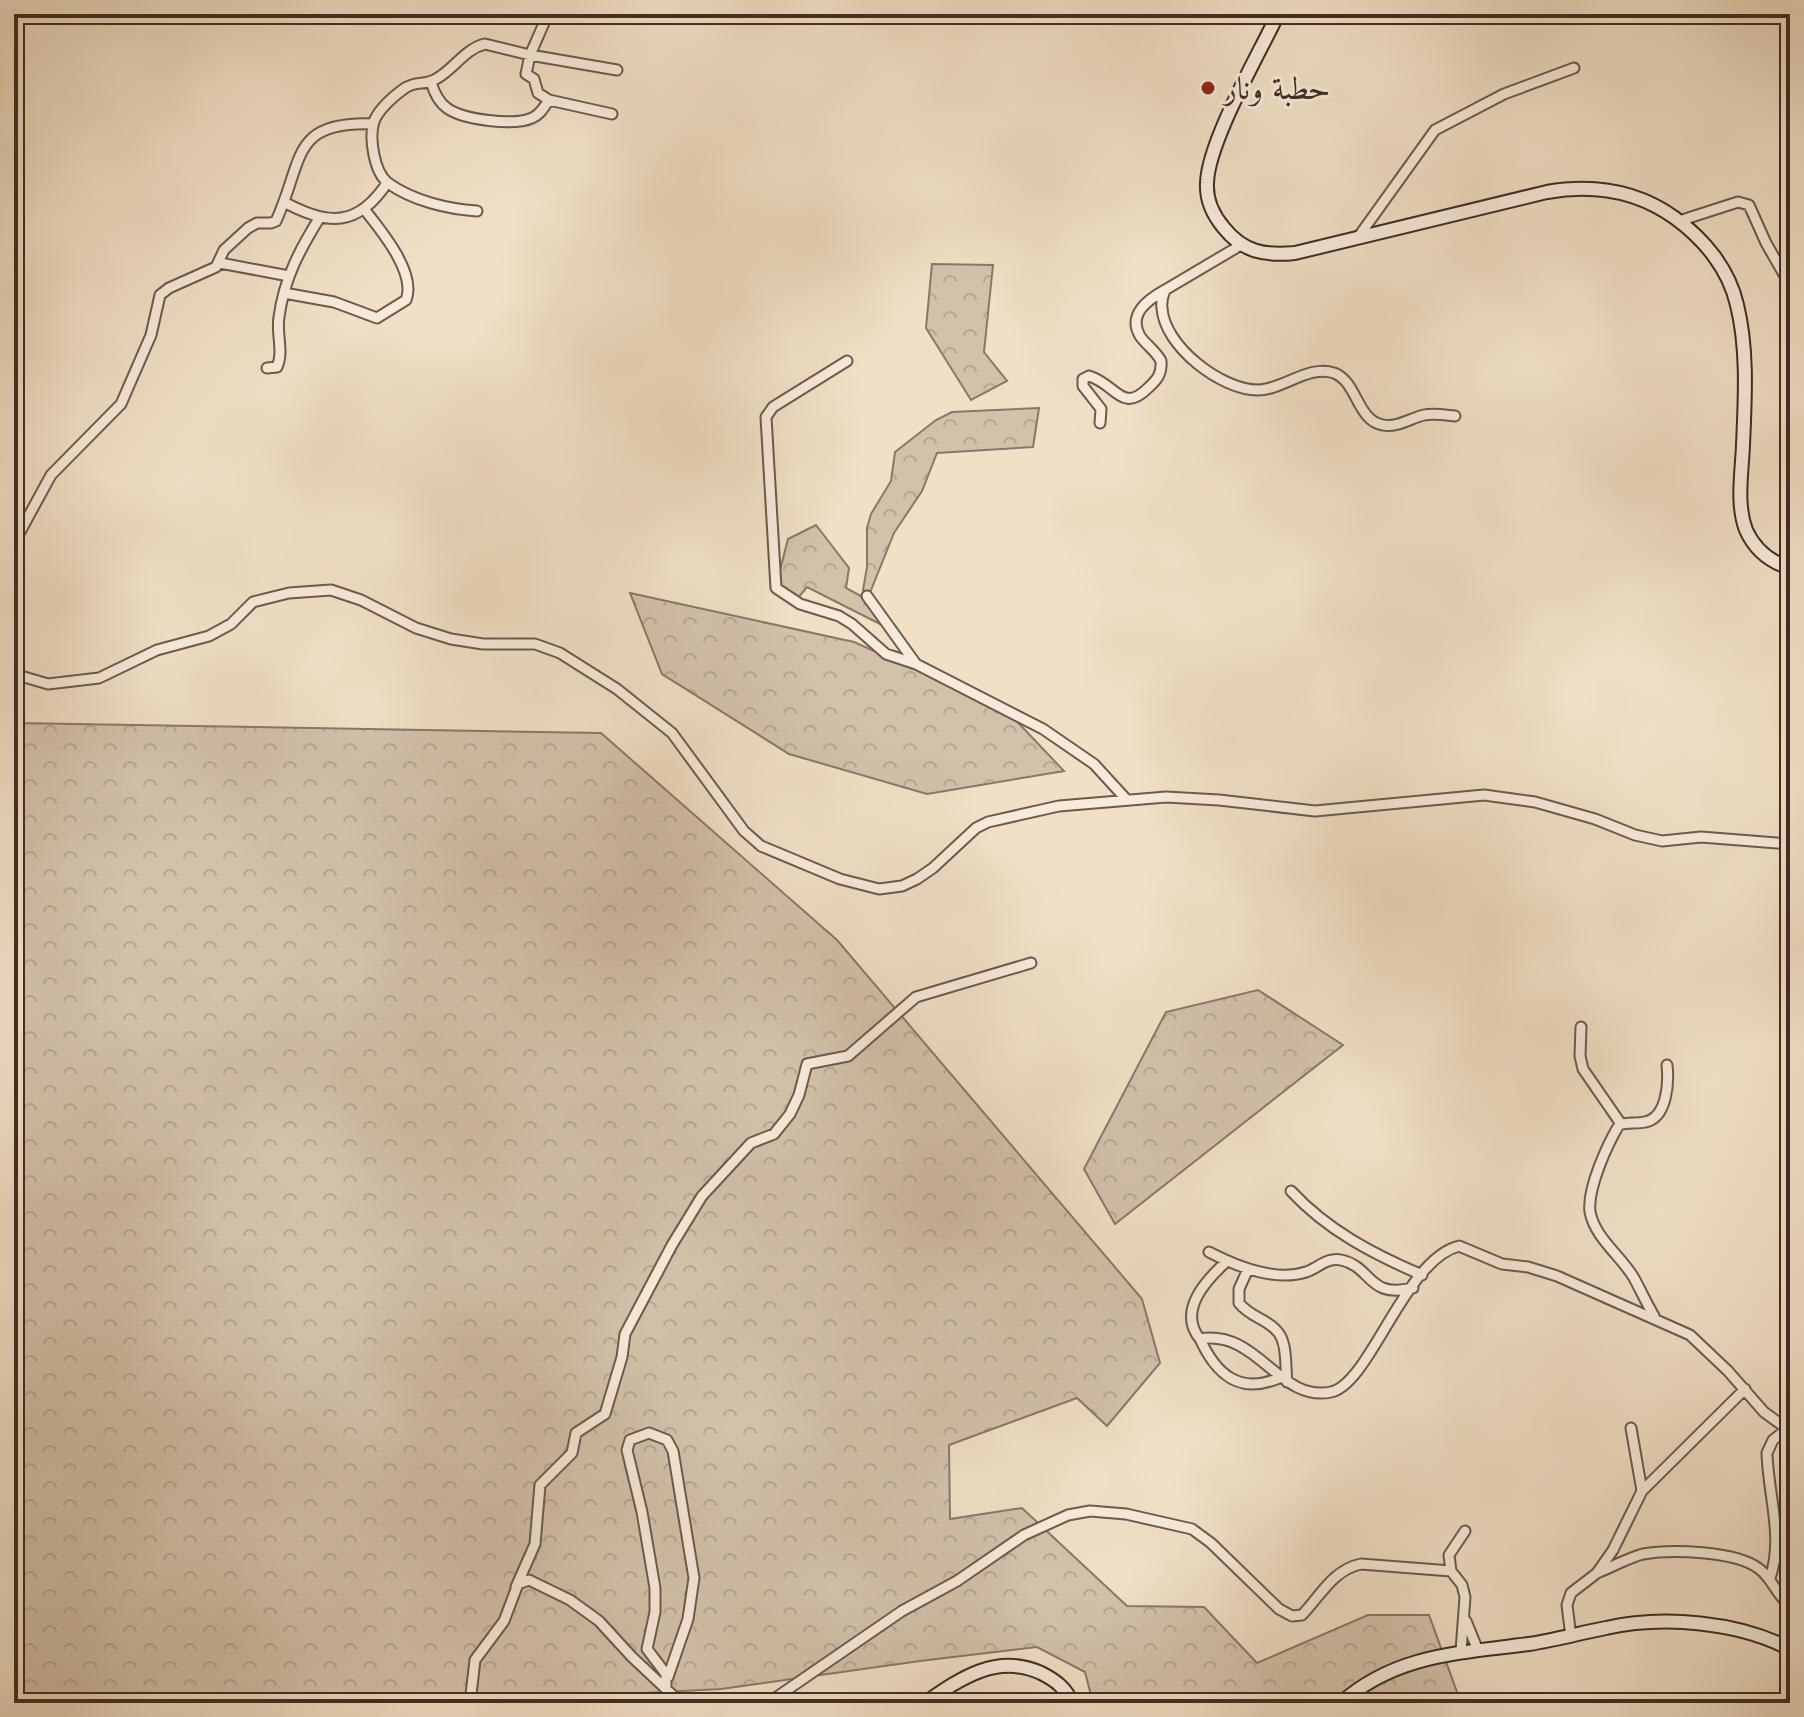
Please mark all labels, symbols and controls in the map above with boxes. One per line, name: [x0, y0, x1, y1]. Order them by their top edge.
place label: حطبة ونار: [1221, 75, 1330, 107]
marker: حطبة ونار: [1199, 79, 1217, 97]

